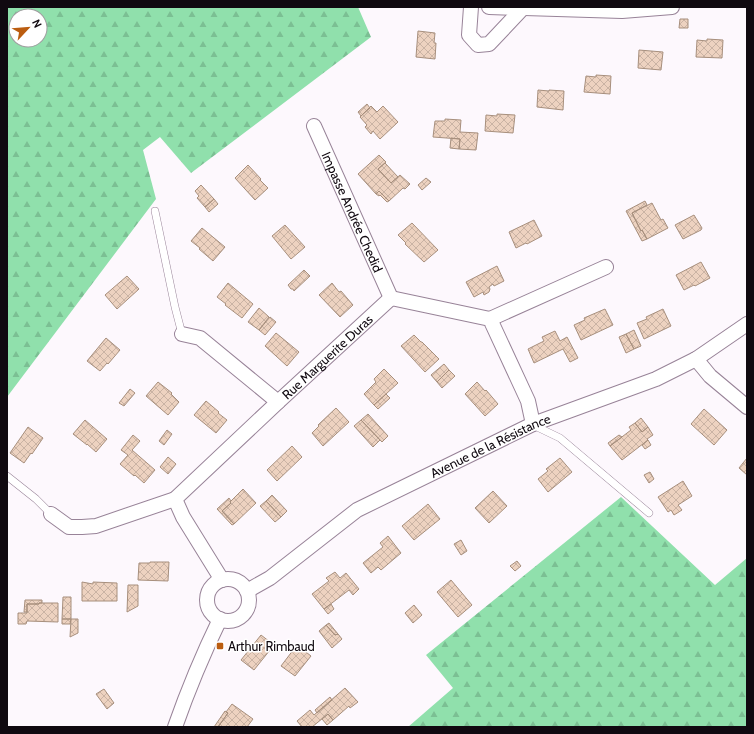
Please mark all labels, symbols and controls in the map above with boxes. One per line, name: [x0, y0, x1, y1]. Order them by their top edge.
north arrow: [8, 8, 48, 48]
text: N: [29, 17, 45, 30]
street label: Impasse Andrée Chedid: [319, 149, 386, 274]
street label: Rue Marguerite Duras: [278, 311, 376, 402]
street label: Avenue de la Résistance: [428, 410, 553, 481]
place label: Arthur Rimbaud: [228, 638, 315, 654]
marker: Arthur Rimbaud: [215, 641, 225, 651]

